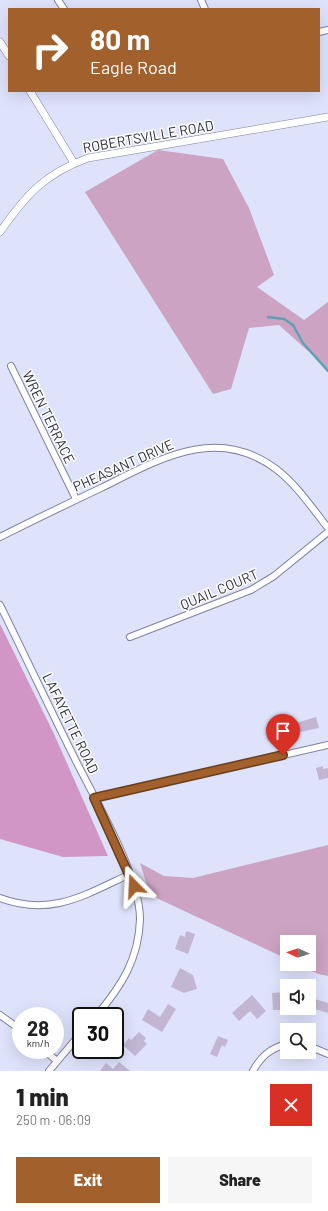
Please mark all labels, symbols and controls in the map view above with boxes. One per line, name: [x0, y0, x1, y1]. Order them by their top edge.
text: 80 m: [90, 22, 150, 56]
icon: right: [24, 24, 76, 76]
text: Eagle Road: [90, 56, 177, 78]
street label: ROBERTSVILLE ROAD: [81, 116, 215, 156]
street label: WREN TERRACE: [19, 368, 79, 466]
street label: PHEASANT DRIVE: [70, 435, 176, 495]
street label: QUAIL COURT: [178, 565, 260, 613]
street label: LAFAYETTE ROAD: [39, 670, 103, 776]
pin: [266, 714, 300, 755]
icon: arrive: [272, 720, 294, 742]
position arrow: [113, 865, 155, 907]
north arrow: [280, 935, 316, 971]
map controls: [280, 935, 316, 1059]
button: sound: [280, 979, 316, 1015]
speed limit sign: 30: [72, 1007, 124, 1059]
text: 28: [27, 1016, 49, 1040]
button: search: [280, 1023, 316, 1059]
text: km/h: [27, 1037, 49, 1049]
text: 1 min: [16, 1082, 69, 1111]
button: close: [270, 1084, 312, 1126]
text: 250 m · 06:09: [16, 1112, 91, 1128]
button: Exit: [16, 1157, 160, 1203]
button: Share: [168, 1157, 312, 1203]

